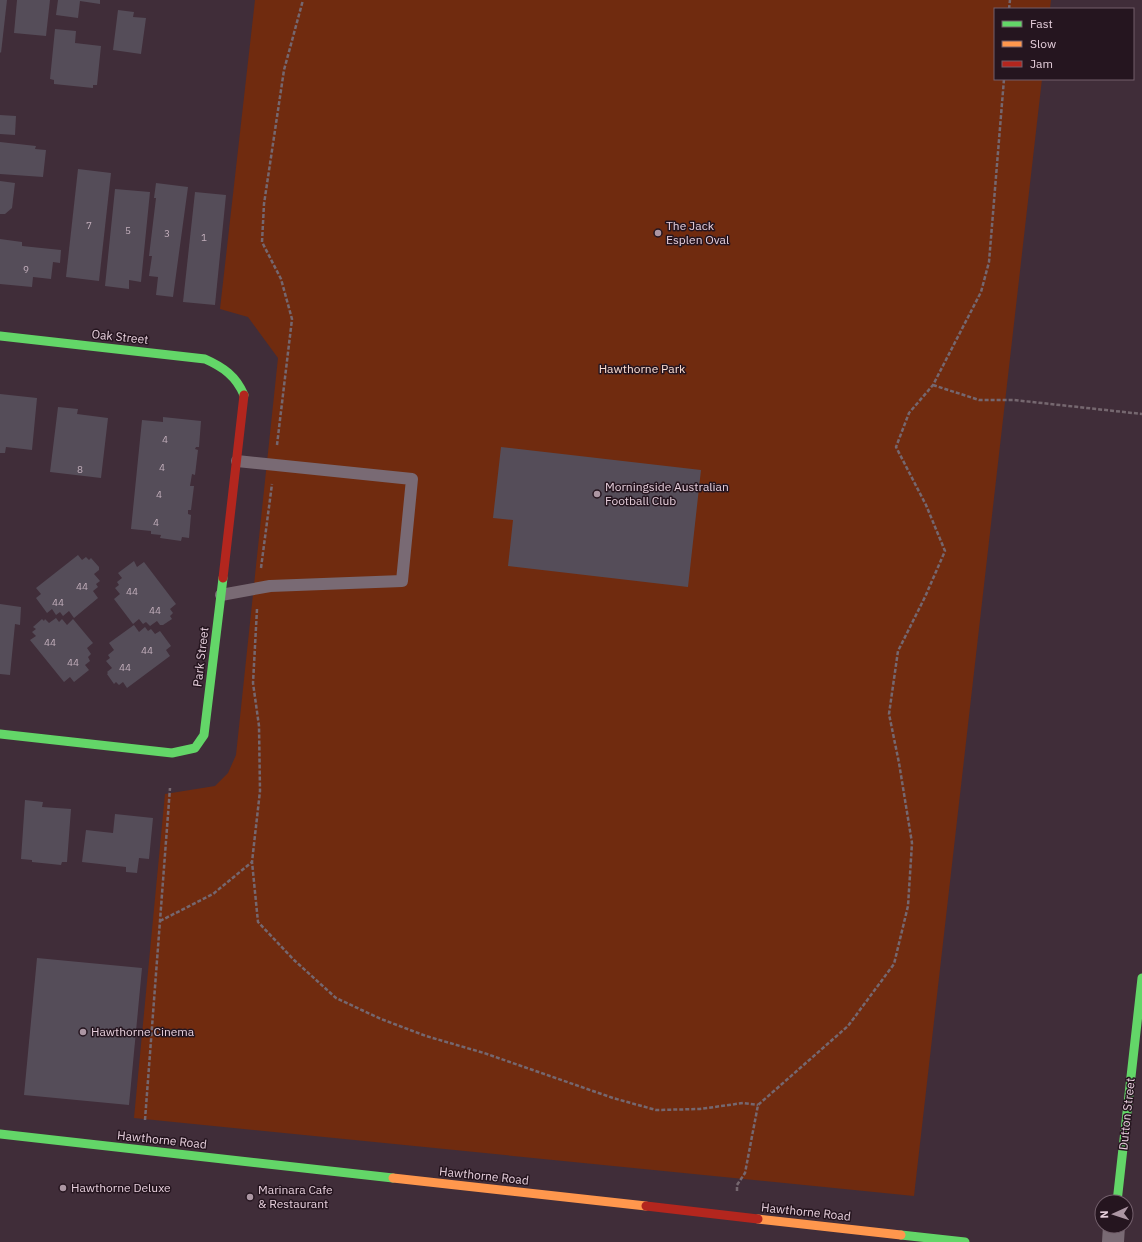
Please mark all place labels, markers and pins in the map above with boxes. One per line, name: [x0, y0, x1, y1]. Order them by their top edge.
place label: The Jack Esplen Oval: [666, 218, 729, 247]
marker: The Jack Esplen Oval: [653, 228, 663, 238]
place label: Morningside Australian Football Club: [605, 479, 729, 508]
marker: Morningside Australian Football Club: [592, 489, 602, 499]
place label: Hawthorne Cinema: [91, 1024, 195, 1039]
marker: Hawthorne Cinema: [78, 1027, 88, 1037]
place label: Hawthorne Deluxe: [71, 1180, 171, 1195]
place label: Marinara Cafe & Restaurant: [258, 1182, 333, 1211]
marker: Hawthorne Deluxe: [58, 1183, 68, 1193]
marker: Marinara Cafe & Restaurant: [245, 1192, 255, 1202]

